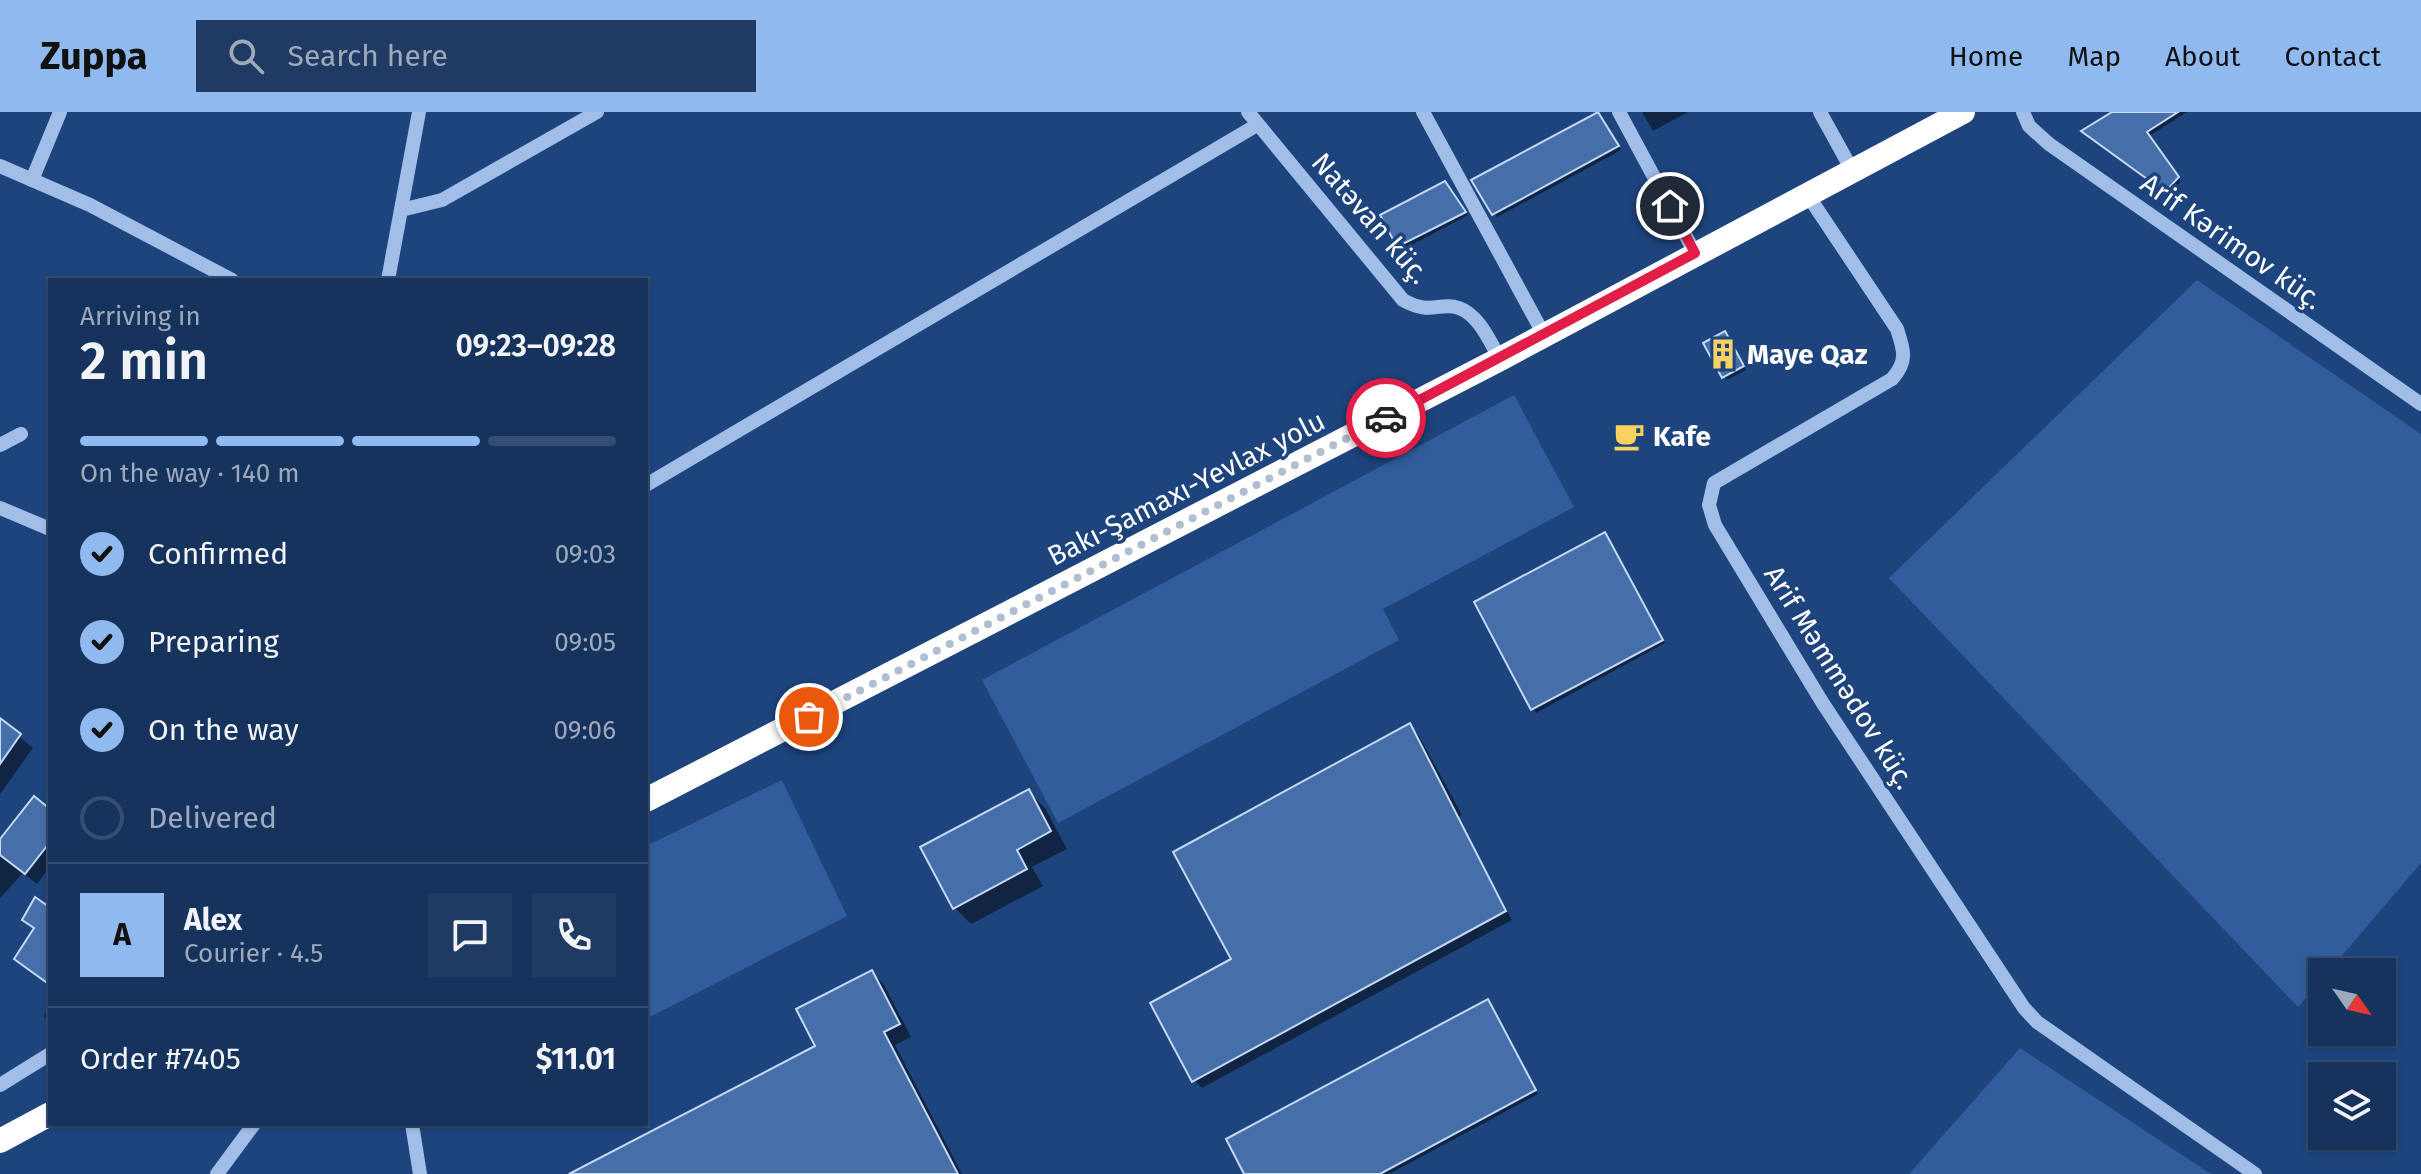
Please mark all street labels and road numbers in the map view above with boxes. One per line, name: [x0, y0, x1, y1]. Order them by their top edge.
street label: Natəvan küç.: [1305, 146, 1436, 291]
street label: Arif Kərimov küç.: [2135, 166, 2329, 316]
street label: Bakı-Şamaxı-Yevlax yolu: [1042, 404, 1331, 573]
street label: Arif Məmmədov küç.: [1757, 559, 1922, 795]

